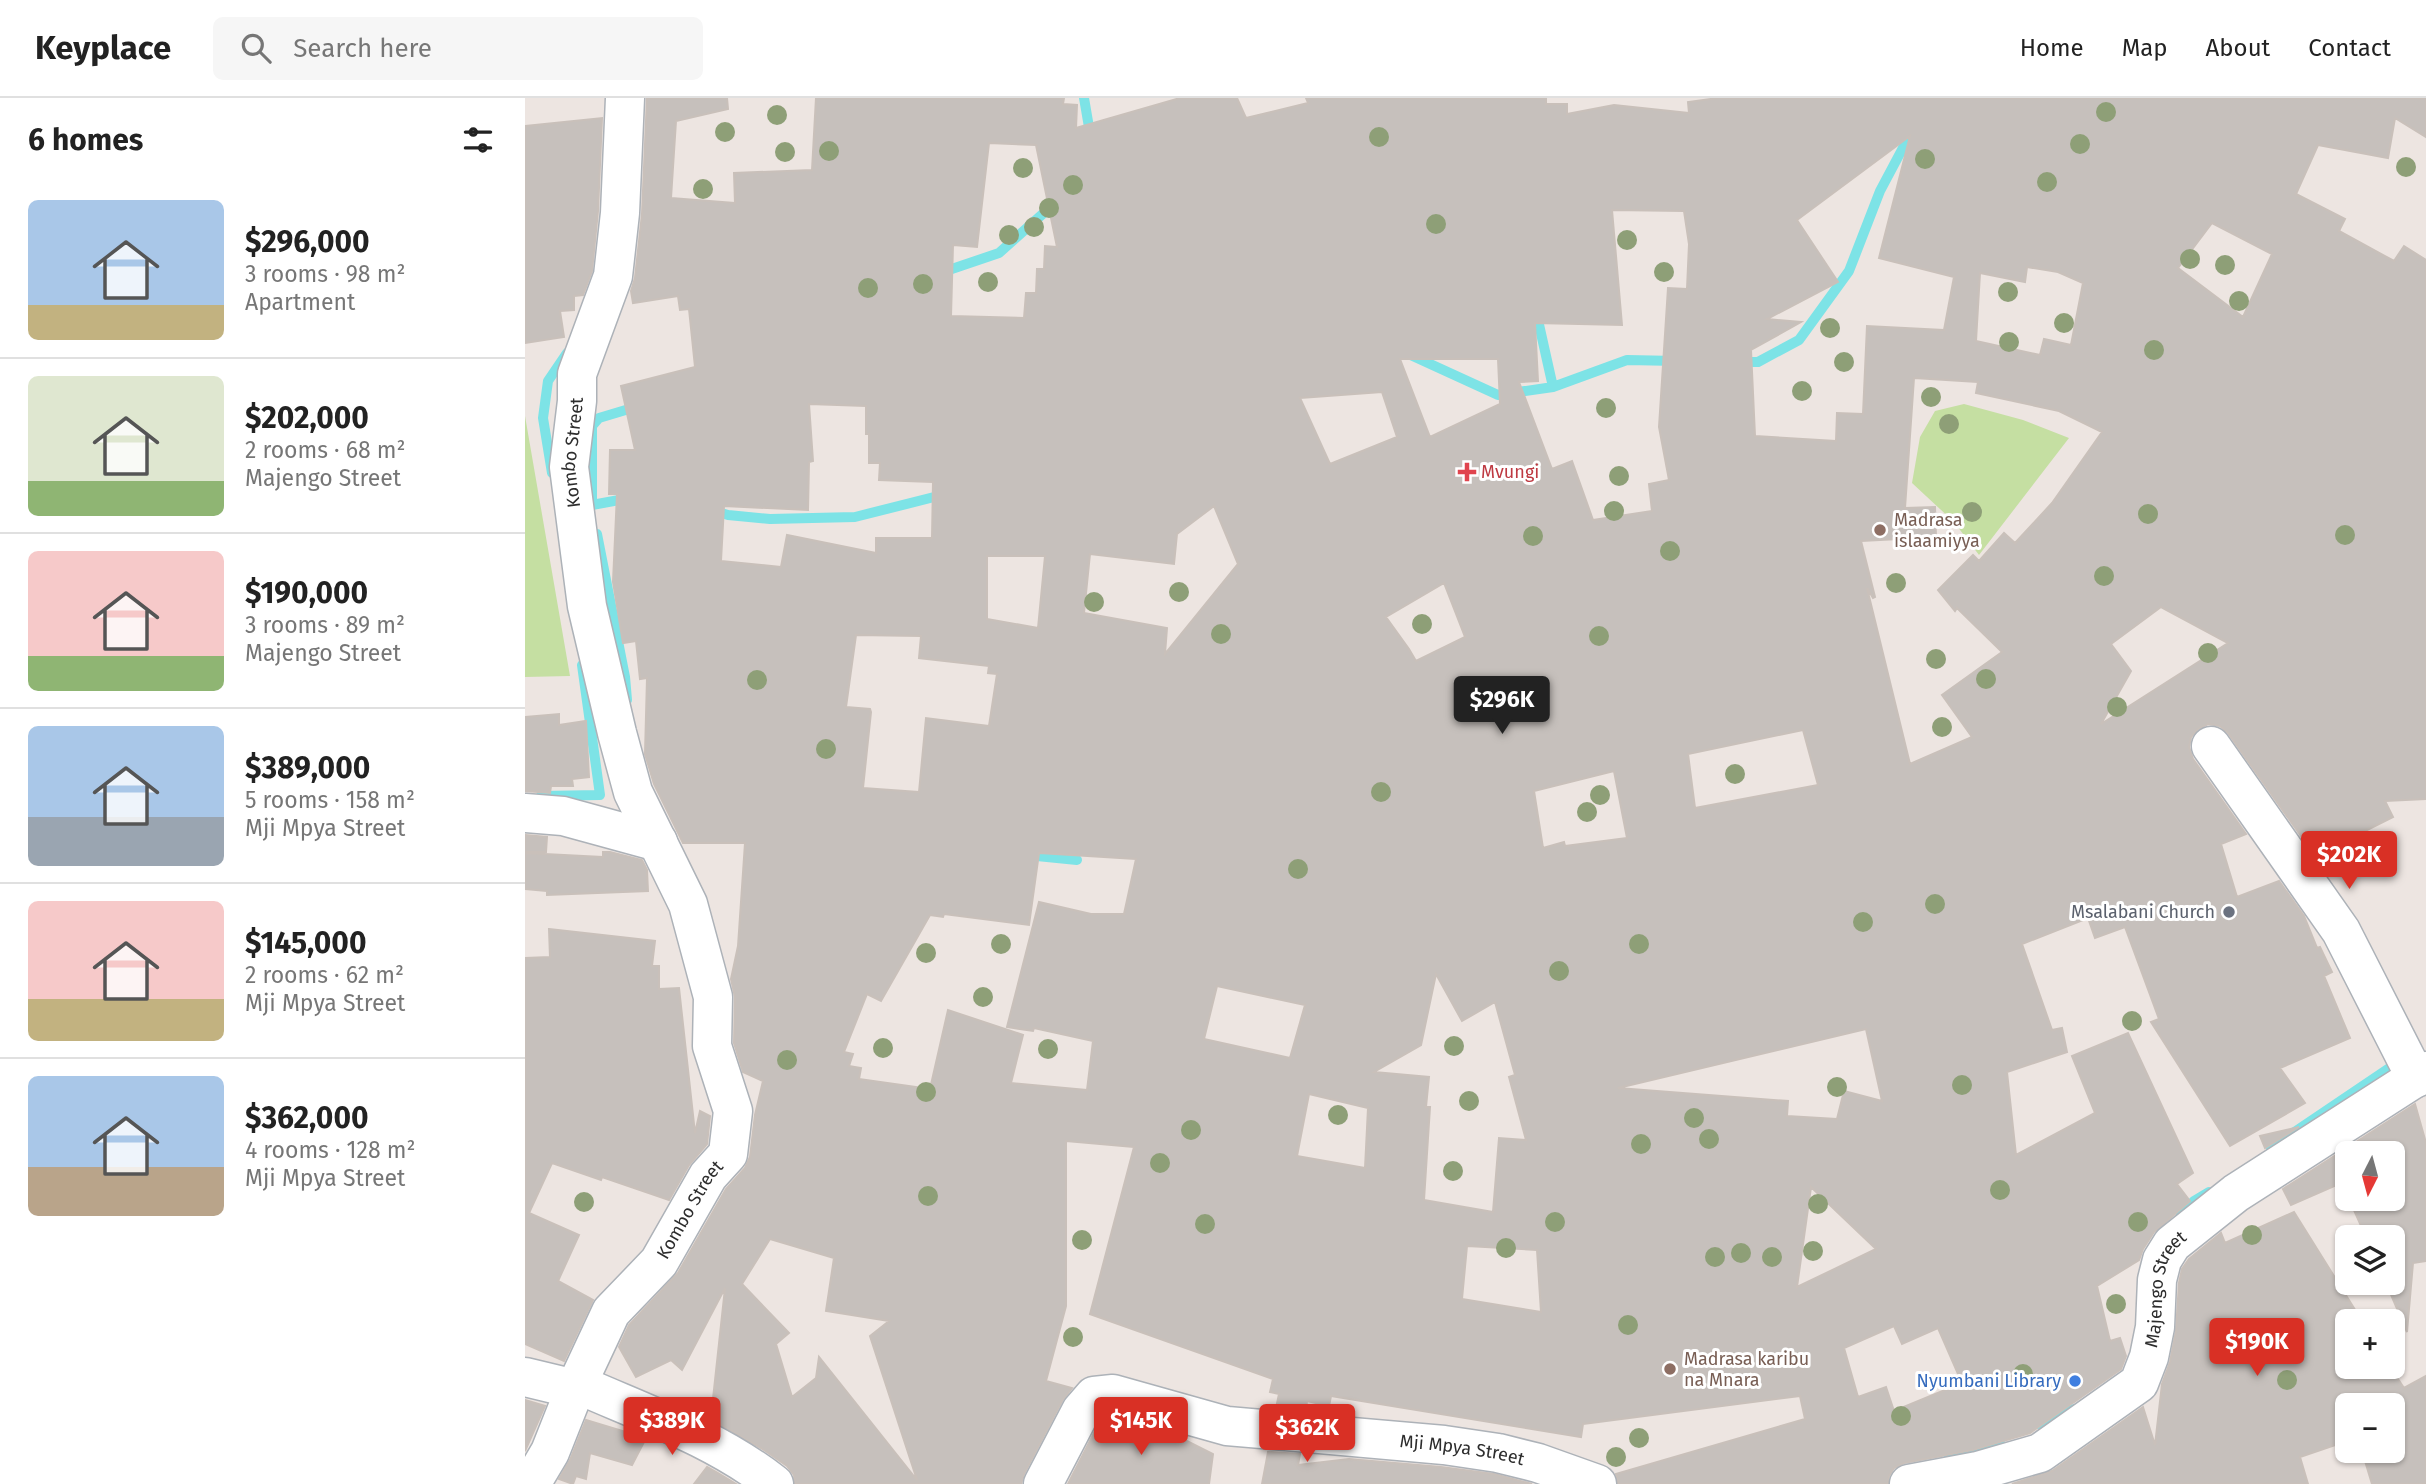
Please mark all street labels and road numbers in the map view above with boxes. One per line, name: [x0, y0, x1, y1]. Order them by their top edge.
street label: Kombo Street: [558, 397, 588, 509]
street label: Kombo Street: [652, 1155, 728, 1263]
street label: Majengo Street: [2140, 1226, 2191, 1349]
street label: Mji Mpya Street: [1399, 1430, 1527, 1470]

